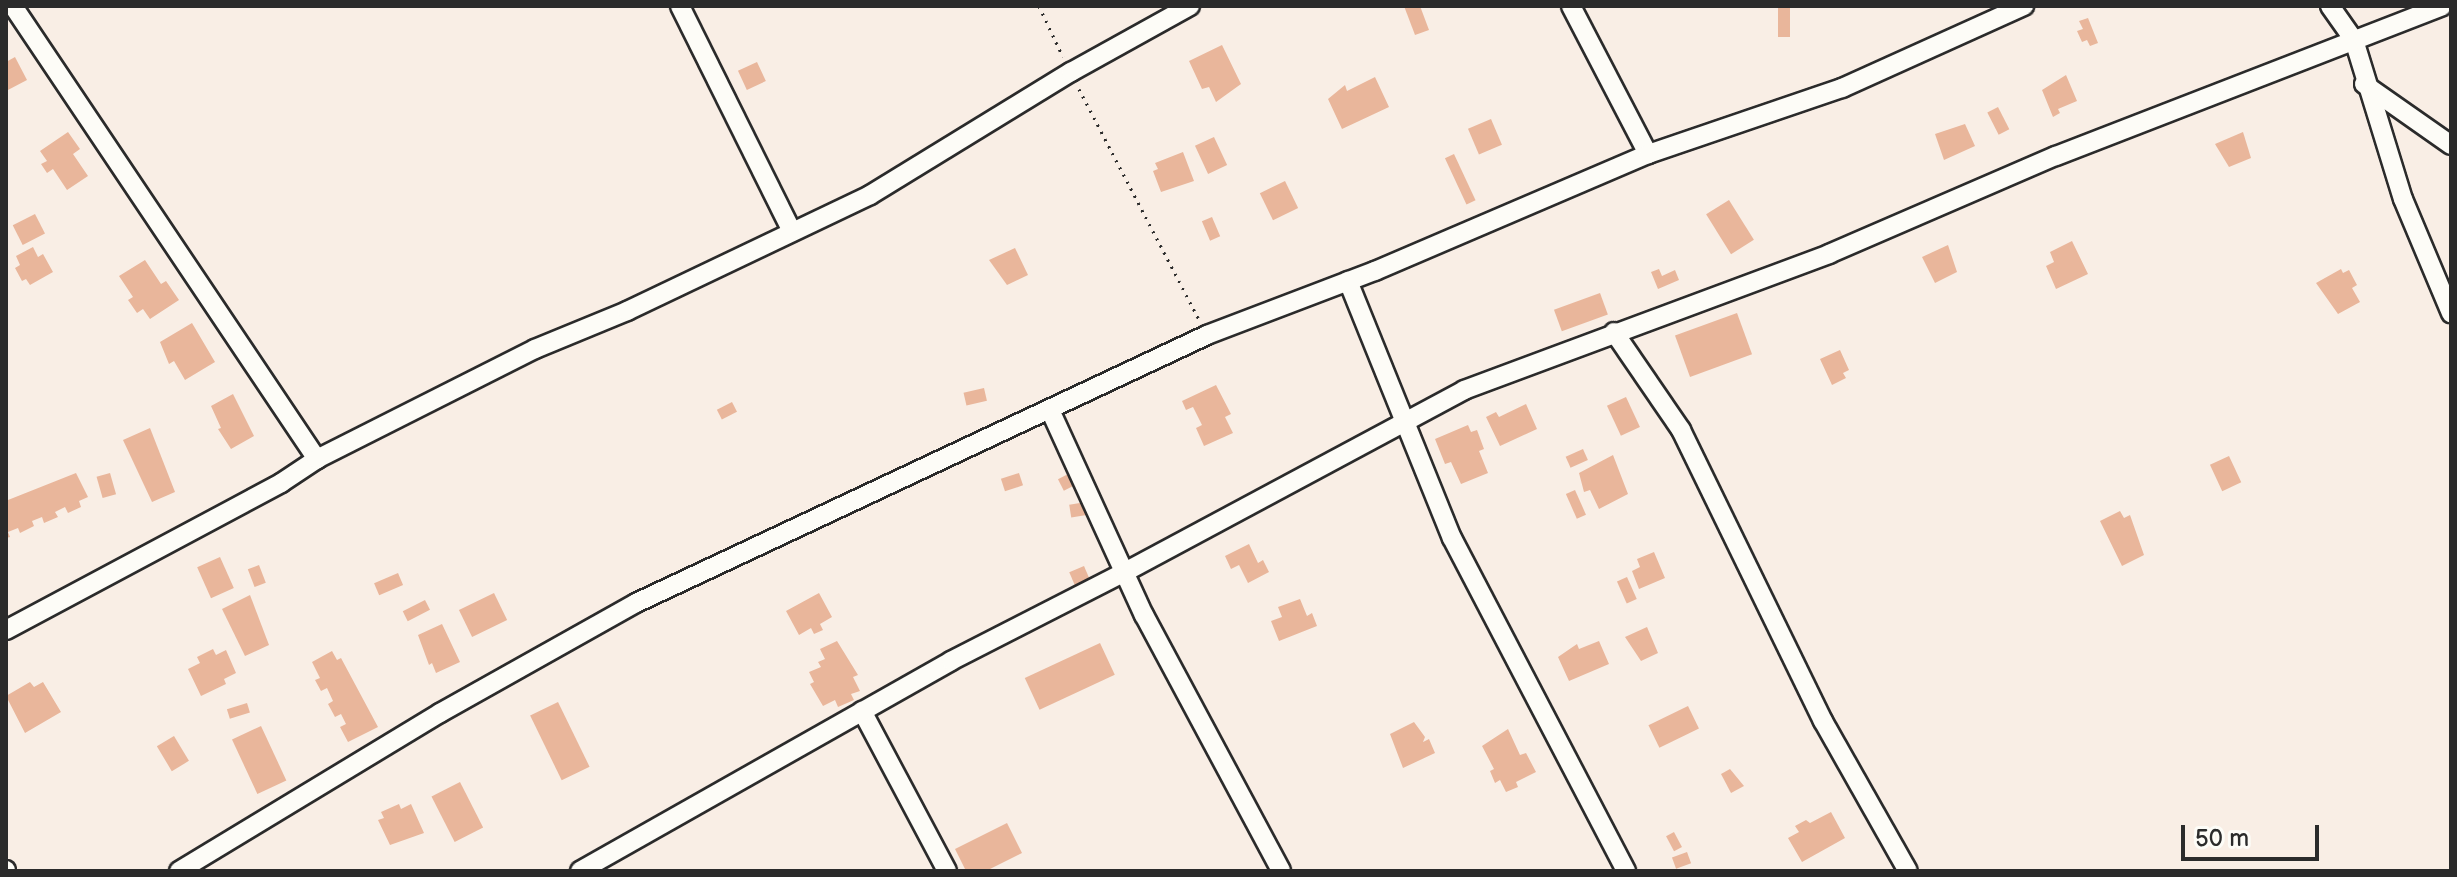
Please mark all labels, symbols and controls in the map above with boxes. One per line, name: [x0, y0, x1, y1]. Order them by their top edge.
scale bar: [2185, 809, 2323, 859]
text: 50 m: [2195, 824, 2249, 853]

